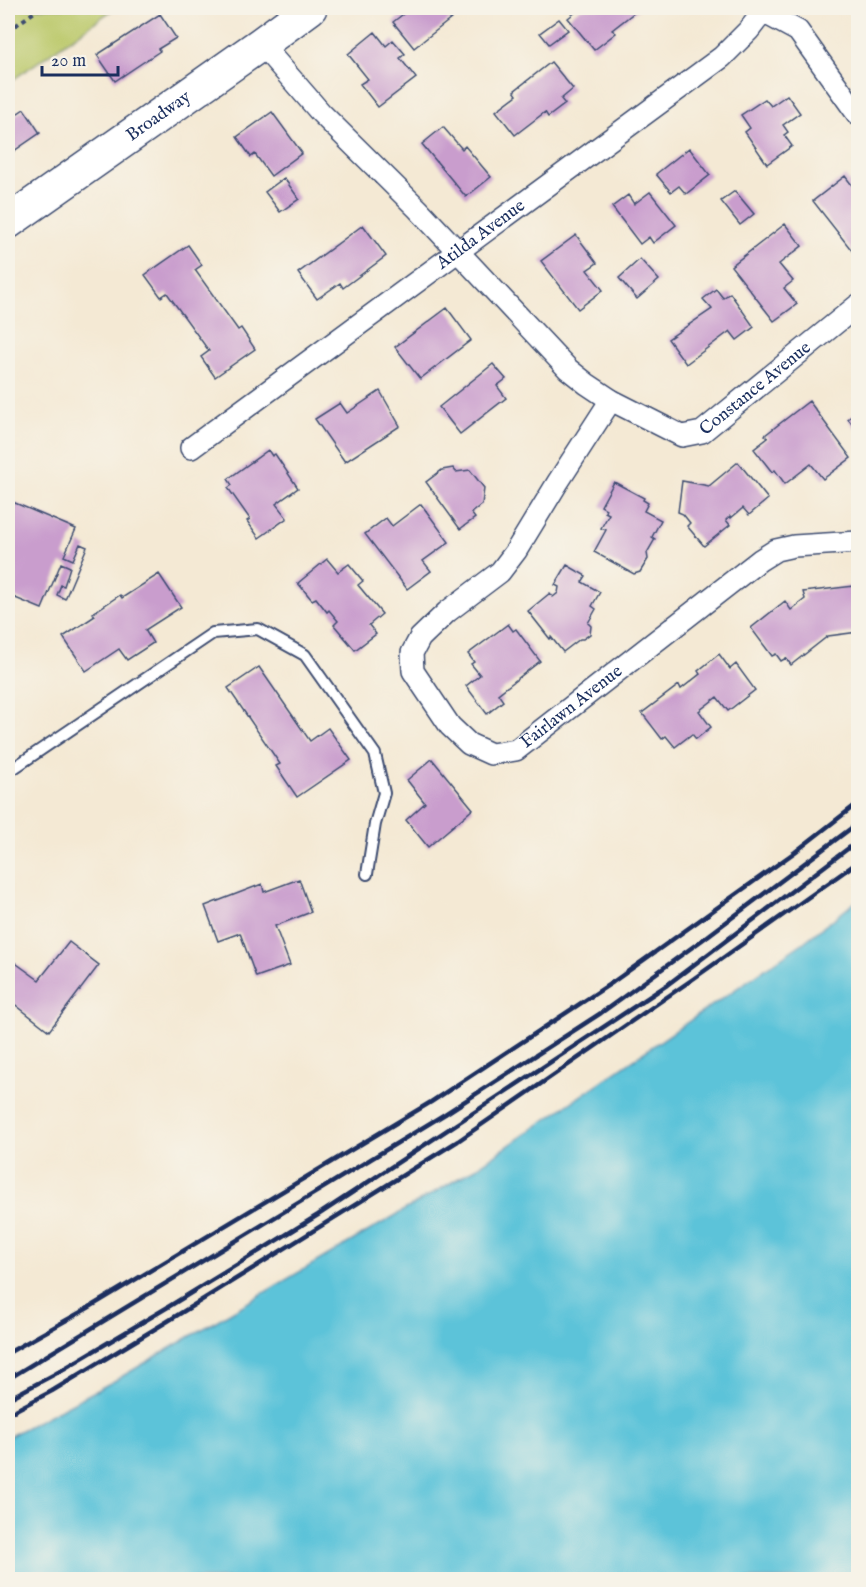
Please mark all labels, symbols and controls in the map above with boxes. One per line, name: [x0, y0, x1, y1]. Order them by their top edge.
scale bar: [42, 39, 118, 77]
text: 20 m: [51, 50, 86, 73]
street label: Broadway: [122, 85, 195, 147]
street label: Atilda Avenue: [431, 194, 530, 275]
street label: Constance Avenue: [695, 336, 816, 441]
street label: Fairlawn Avenue: [516, 660, 627, 754]

